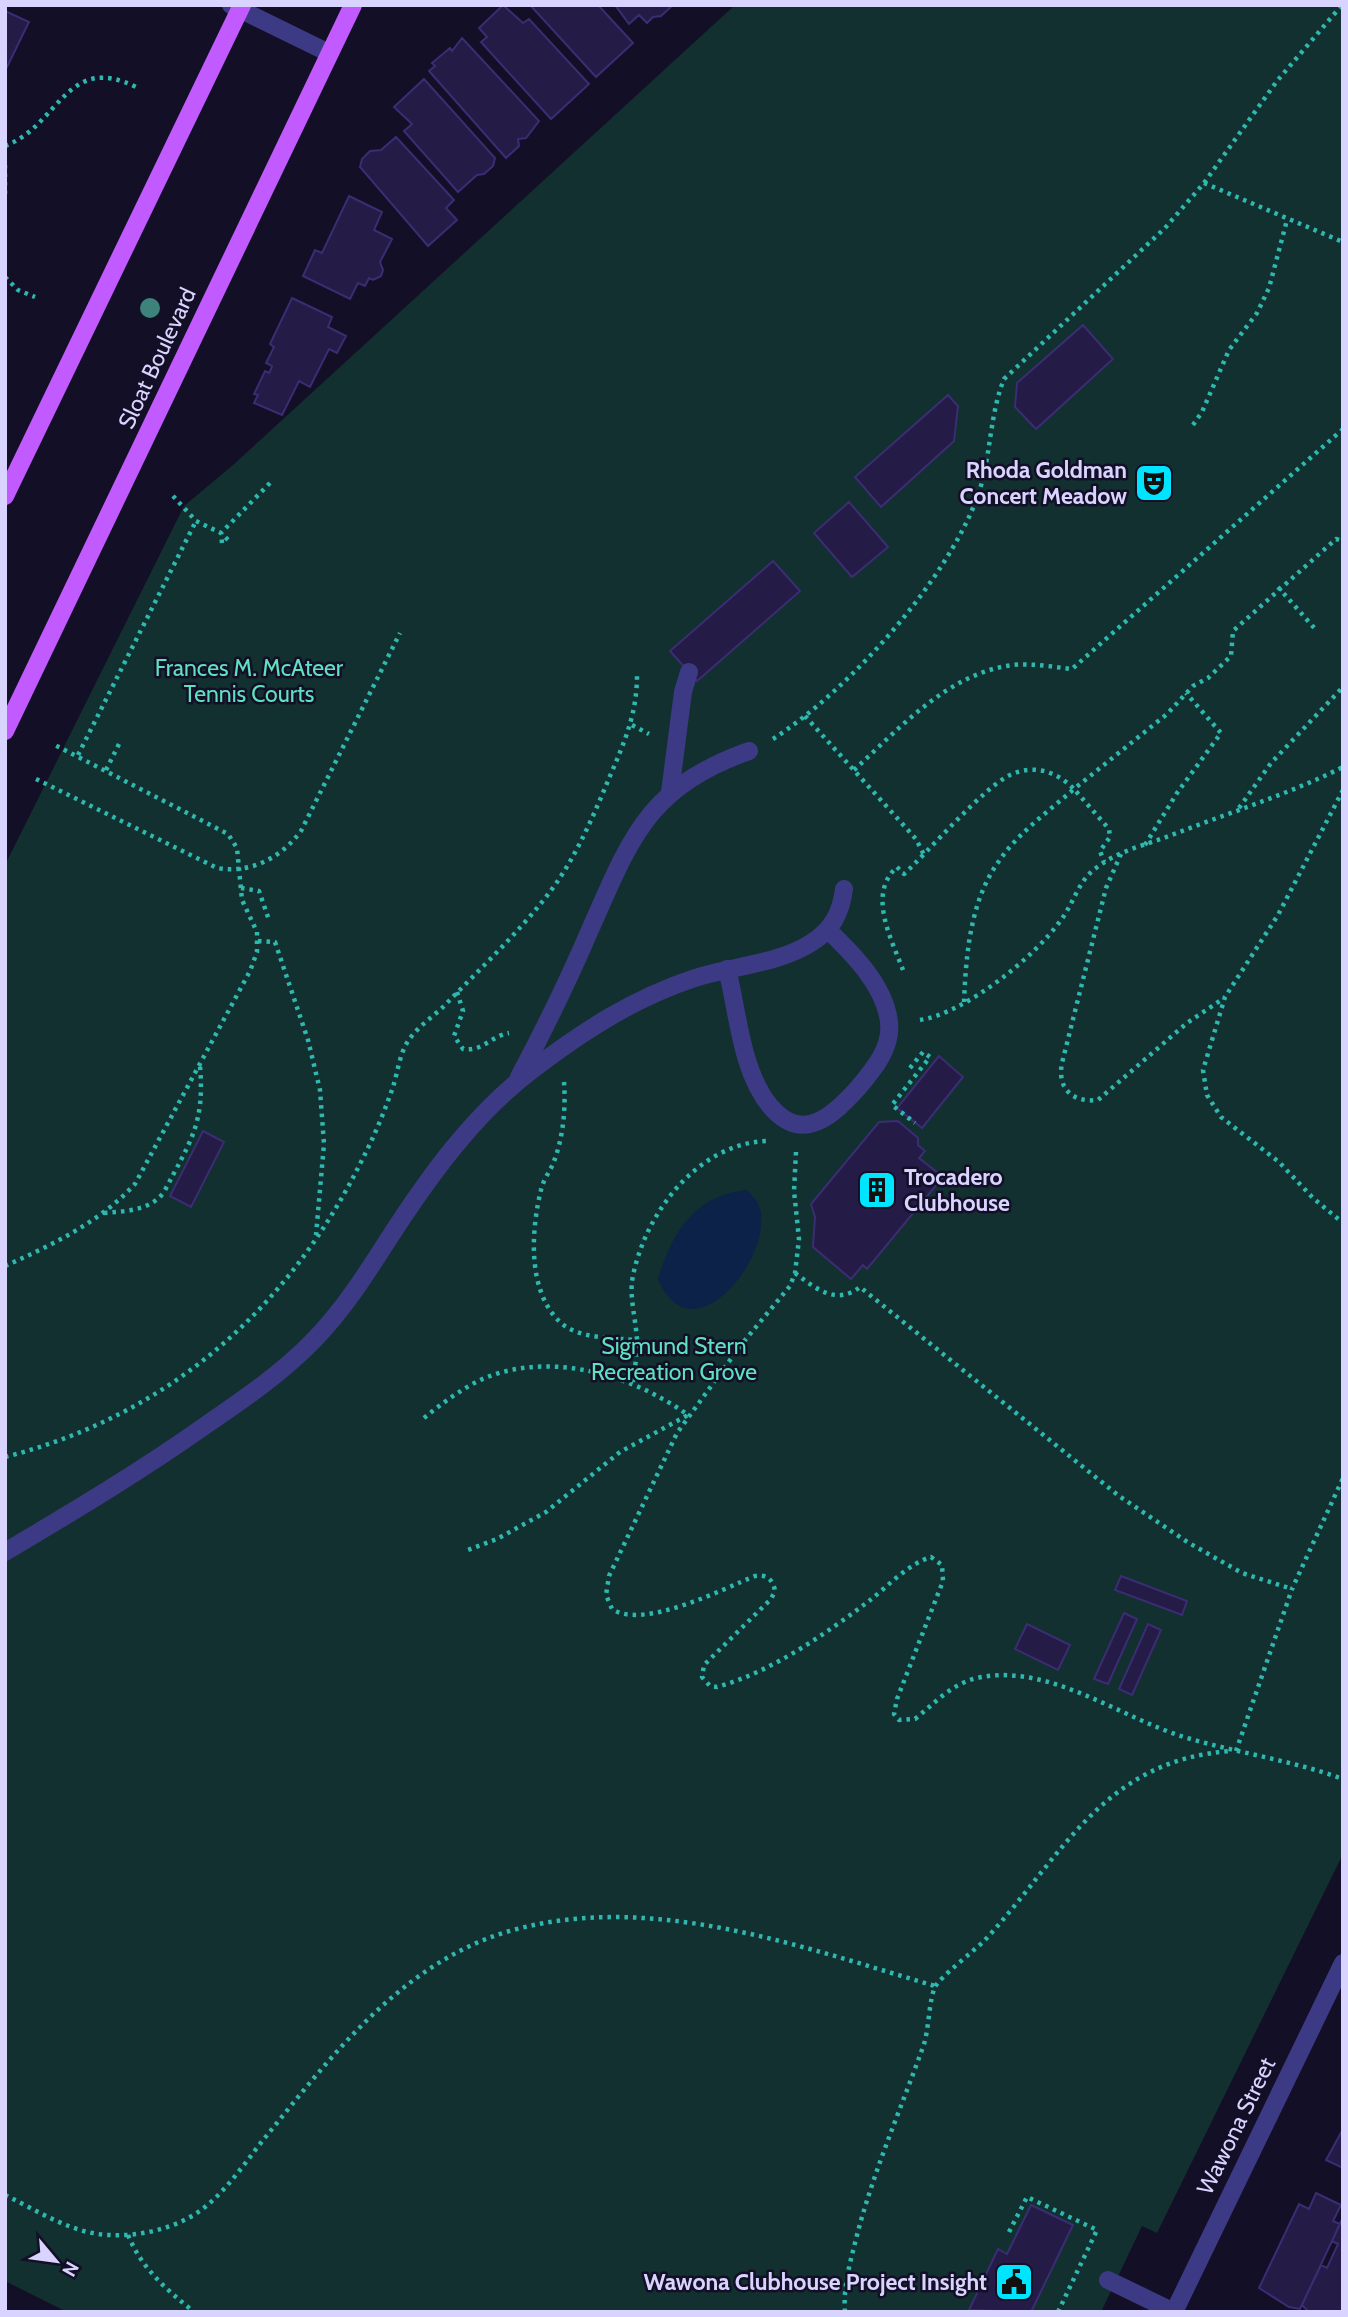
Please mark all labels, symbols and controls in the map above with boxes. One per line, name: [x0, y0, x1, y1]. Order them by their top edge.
street label: Sloat Boulevard: [112, 283, 202, 433]
place label: Rhoda Goldman Concert Meadow: [960, 456, 1127, 510]
theatre icon: Rhoda Goldman Concert Meadow: [1133, 462, 1175, 504]
park label: Frances M. McAteer Tennis Courts: [155, 654, 344, 708]
place label: Trocadero Clubhouse: [904, 1163, 1010, 1217]
building icon: Trocadero Clubhouse: [856, 1169, 898, 1211]
park label: Sigmund Stern Recreation Grove: [591, 1332, 757, 1386]
street label: Wawona Street: [1191, 2053, 1281, 2199]
north arrow: [21, 2226, 91, 2296]
text: N: [57, 2258, 84, 2280]
public building icon: Wawona Clubhouse Project Insight: [993, 2261, 1035, 2303]
place label: Wawona Clubhouse Project Insight: [643, 2268, 987, 2296]

